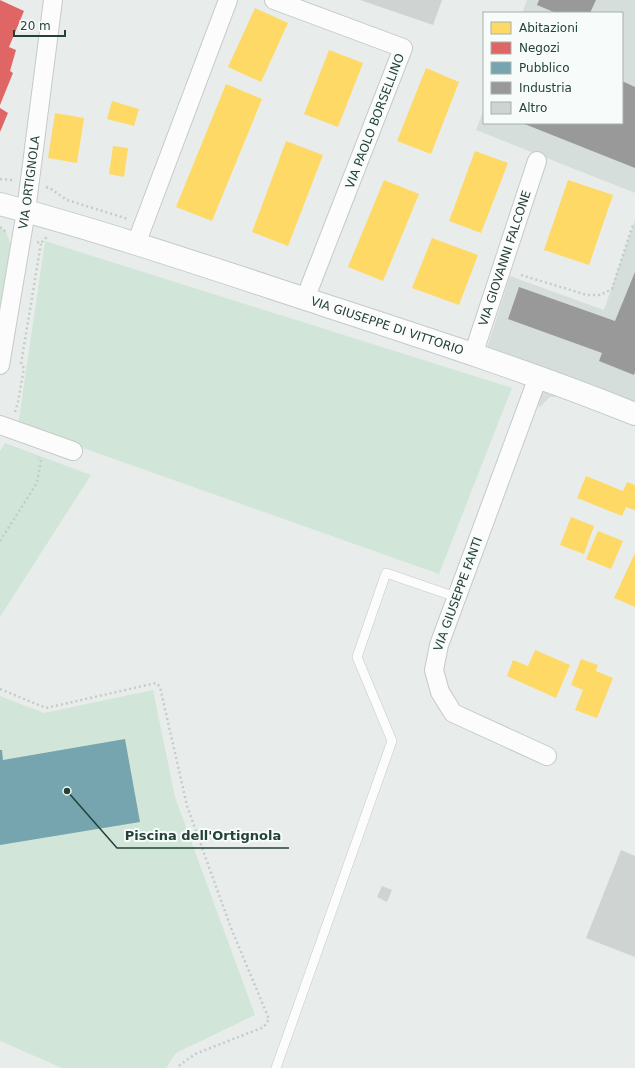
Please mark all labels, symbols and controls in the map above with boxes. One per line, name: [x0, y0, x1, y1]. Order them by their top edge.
scale bar: [14, 12, 65, 38]
legend: [483, 12, 623, 124]
text: 20 m: [20, 19, 51, 33]
text: Abitazioni: [519, 21, 578, 35]
text: Negozi: [519, 41, 560, 55]
street label: VIA PAOLO BORSELLINO: [343, 51, 407, 191]
text: Pubblico: [519, 61, 569, 75]
text: Industria: [519, 81, 572, 95]
text: Altro: [519, 101, 547, 115]
street label: VIA ORTIGNOLA: [16, 134, 43, 230]
street label: VIA GIOVANNI FALCONE: [476, 188, 534, 328]
street label: VIA GIUSEPPE DI VITTORIO: [309, 294, 466, 358]
street label: VIA GIUSEPPE FANTI: [431, 535, 485, 653]
callout: Piscina dell'Ortignola: [117, 823, 289, 848]
text: Piscina dell'Ortignola: [125, 828, 281, 843]

